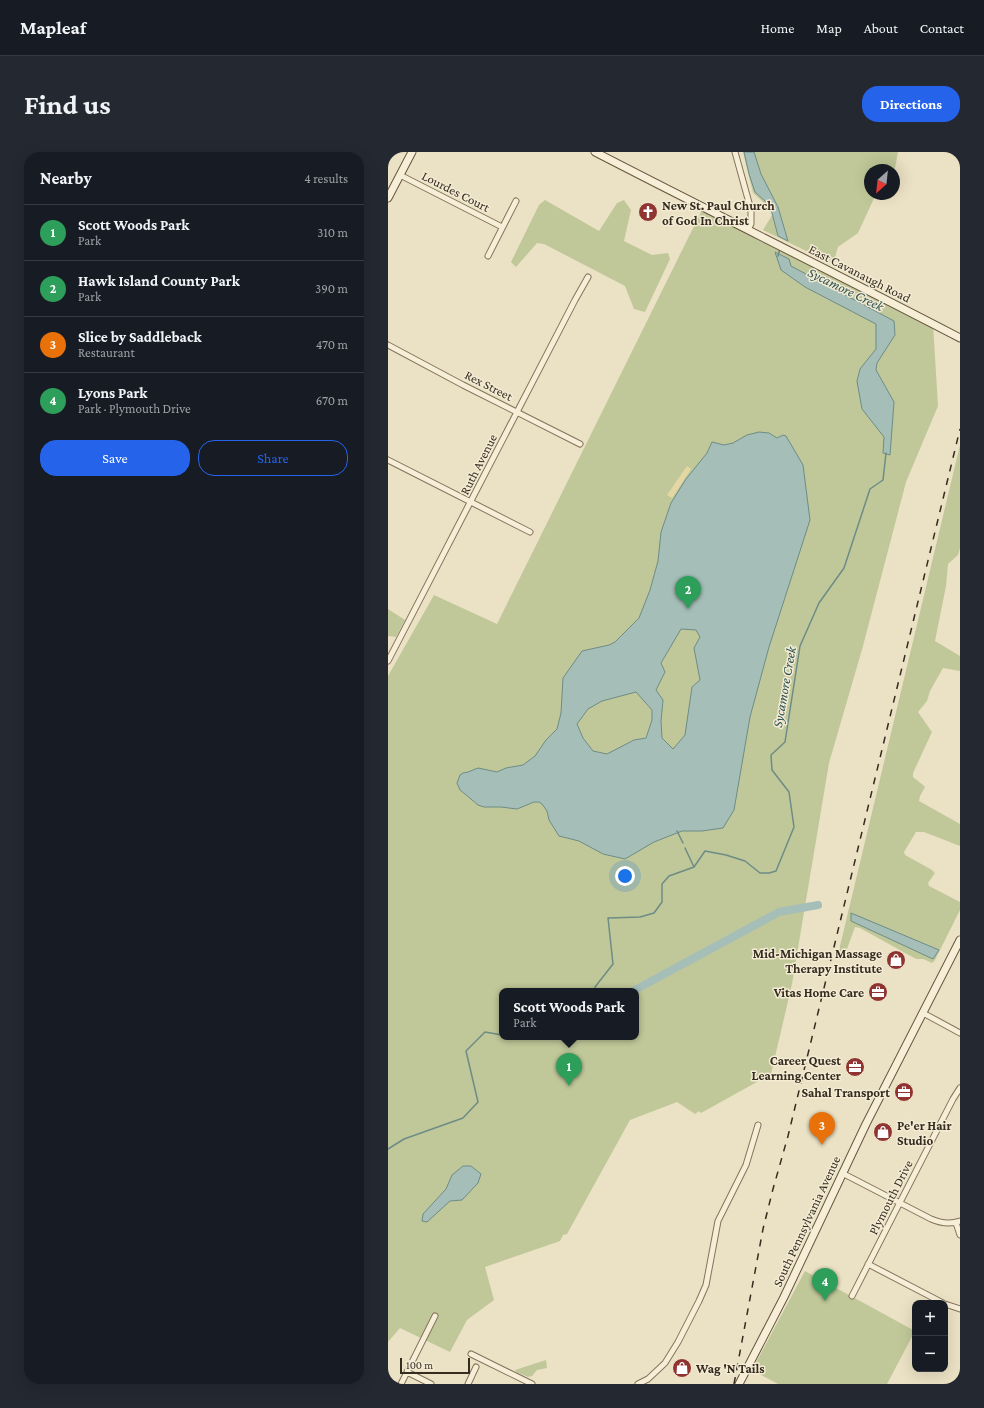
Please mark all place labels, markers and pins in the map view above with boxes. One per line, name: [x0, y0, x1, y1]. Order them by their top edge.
place label: New St. Paul Church of God In Christ: [662, 198, 775, 228]
church icon: New St. Paul Church of God In Christ: [637, 201, 659, 223]
pin: 2: [675, 576, 701, 609]
place label: Mid-Michigan Massage Therapy Institute: [753, 946, 882, 976]
shop icon: Mid-Michigan Massage Therapy Institute: [885, 949, 907, 971]
office icon: Vitas Home Care: [867, 981, 889, 1003]
place label: Vitas Home Care: [773, 985, 864, 1000]
pin: 1: [556, 1053, 582, 1086]
place label: Career Quest Learning Center: [752, 1053, 842, 1083]
office icon: Career Quest Learning Center: [844, 1056, 866, 1078]
office icon: Sahal Transport: [893, 1081, 915, 1103]
place label: Sahal Transport: [801, 1085, 890, 1100]
pin: 3: [809, 1112, 835, 1145]
place label: Pe'er Hair Studio: [897, 1118, 952, 1148]
shop icon: Pe'er Hair Studio: [872, 1121, 894, 1143]
pin: 4: [812, 1268, 838, 1301]
shop icon: Wag 'N Tails: [671, 1357, 693, 1379]
place label: Wag 'N Tails: [695, 1361, 765, 1376]

